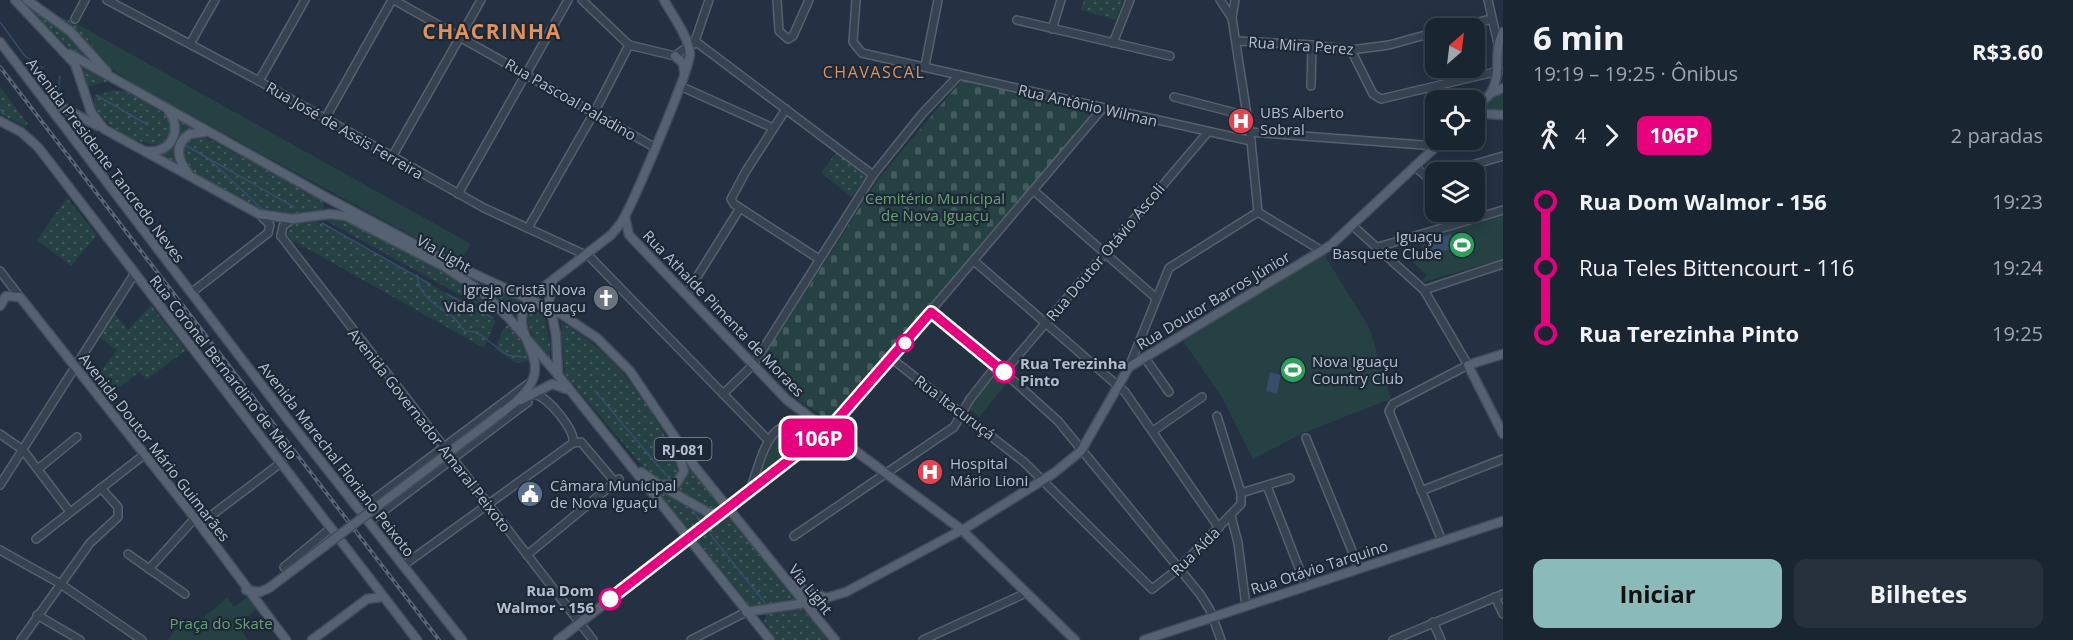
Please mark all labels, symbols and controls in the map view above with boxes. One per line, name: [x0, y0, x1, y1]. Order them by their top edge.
text: 6 min: [1533, 15, 1625, 60]
district label: CHACRINHA: [422, 17, 562, 45]
north arrow: [1425, 18, 1485, 78]
map controls: [1425, 18, 1485, 222]
street label: Rua Mira Perez: [1248, 31, 1354, 59]
text: R$3.60: [1972, 36, 2043, 66]
street label: Rua Pascoal Paladino: [502, 53, 640, 145]
street label: Avenida Presidente Tancredo Neves: [22, 54, 190, 266]
text: 19:19 – 19:25 · Ônibus: [1533, 60, 1738, 87]
district label: CHAVASCAL: [823, 61, 925, 83]
street label: Rua José de Assis Ferreira: [263, 77, 427, 183]
street label: Rua Antônio Wilman: [1016, 79, 1160, 131]
button: locate: [1425, 90, 1485, 150]
place label: UBS Alberto Sobral: [1260, 102, 1344, 139]
hospital icon: UBS Alberto Sobral: [1226, 106, 1256, 136]
icon: walk: [1533, 119, 1566, 152]
icon: forward: [1595, 119, 1628, 152]
text: 106P: [1649, 121, 1699, 149]
text: 4: [1575, 122, 1586, 149]
text: 2 paradas: [1951, 122, 2043, 149]
button: layers: [1425, 162, 1485, 222]
street label: Rua Doutor Otávio Ascoli: [1041, 179, 1169, 325]
text: Rua Dom Walmor - 156: [1579, 186, 1827, 216]
park label: Cemitério Municipal de Nova Iguaçu: [865, 188, 1005, 225]
text: 19:23: [1992, 188, 2043, 215]
street label: Rua Athaíde Pimenta de Moraes: [639, 225, 809, 401]
place label: Iguaçu Basquete Clube: [1332, 226, 1442, 263]
street label: Via Light: [413, 230, 475, 276]
sports icon: Iguaçu Basquete Clube: [1447, 230, 1477, 260]
street label: Rua Doutor Barros Júnior: [1132, 246, 1294, 354]
text: Rua Teles Bittencourt - 116: [1579, 252, 1854, 282]
text: 19:24: [1992, 254, 2043, 281]
street label: Rua Coronel Bernardino de Melo: [146, 271, 302, 463]
place label: Igreja Cristã Nova Vida de Nova Iguaçu: [444, 279, 586, 316]
church icon: Igreja Cristã Nova Vida de Nova Iguaçu: [591, 283, 621, 313]
text: Rua Terezinha Pinto: [1579, 318, 1799, 348]
text: 19:25: [1992, 320, 2043, 347]
street label: Avenida Governador Amaral Peixoto: [344, 324, 516, 536]
unlabelled marker: [896, 334, 914, 352]
street label: Avenida Doutor Mário Guimarães: [75, 349, 235, 545]
place label: Nova Iguaçu Country Club: [1312, 351, 1403, 388]
place label: Rua Terezinha Pinto: [1020, 353, 1127, 390]
sports icon: Nova Iguaçu Country Club: [1278, 355, 1308, 385]
street label: Avenida Marechal Floriano Peixoto: [255, 358, 419, 560]
marker: Rua Terezinha Pinto: [993, 361, 1015, 383]
street label: Rua Itacuruçá: [911, 370, 999, 444]
line badge: 106P: [776, 418, 860, 458]
text: 106P: [793, 424, 843, 452]
road number: RJ-081: [654, 438, 712, 460]
place label: Hospital Mário Lioni: [950, 453, 1028, 490]
hospital icon: Hospital Mário Lioni: [915, 457, 945, 487]
place label: Câmara Municipal de Nova Iguaçu: [550, 475, 676, 512]
public building icon: Câmara Municipal de Nova Iguaçu: [515, 479, 545, 509]
street label: Rua Aída: [1166, 522, 1224, 580]
street label: Rua Otávio Tarquino: [1248, 535, 1390, 599]
button: Iniciar: [1533, 559, 1782, 628]
button: Bilhetes: [1794, 559, 2043, 628]
street label: Via Light: [785, 560, 837, 618]
place label: Rua Dom Walmor - 156: [497, 580, 594, 617]
marker: Rua Dom Walmor - 156: [599, 588, 621, 610]
park label: Praça do Skate: [169, 613, 273, 633]

